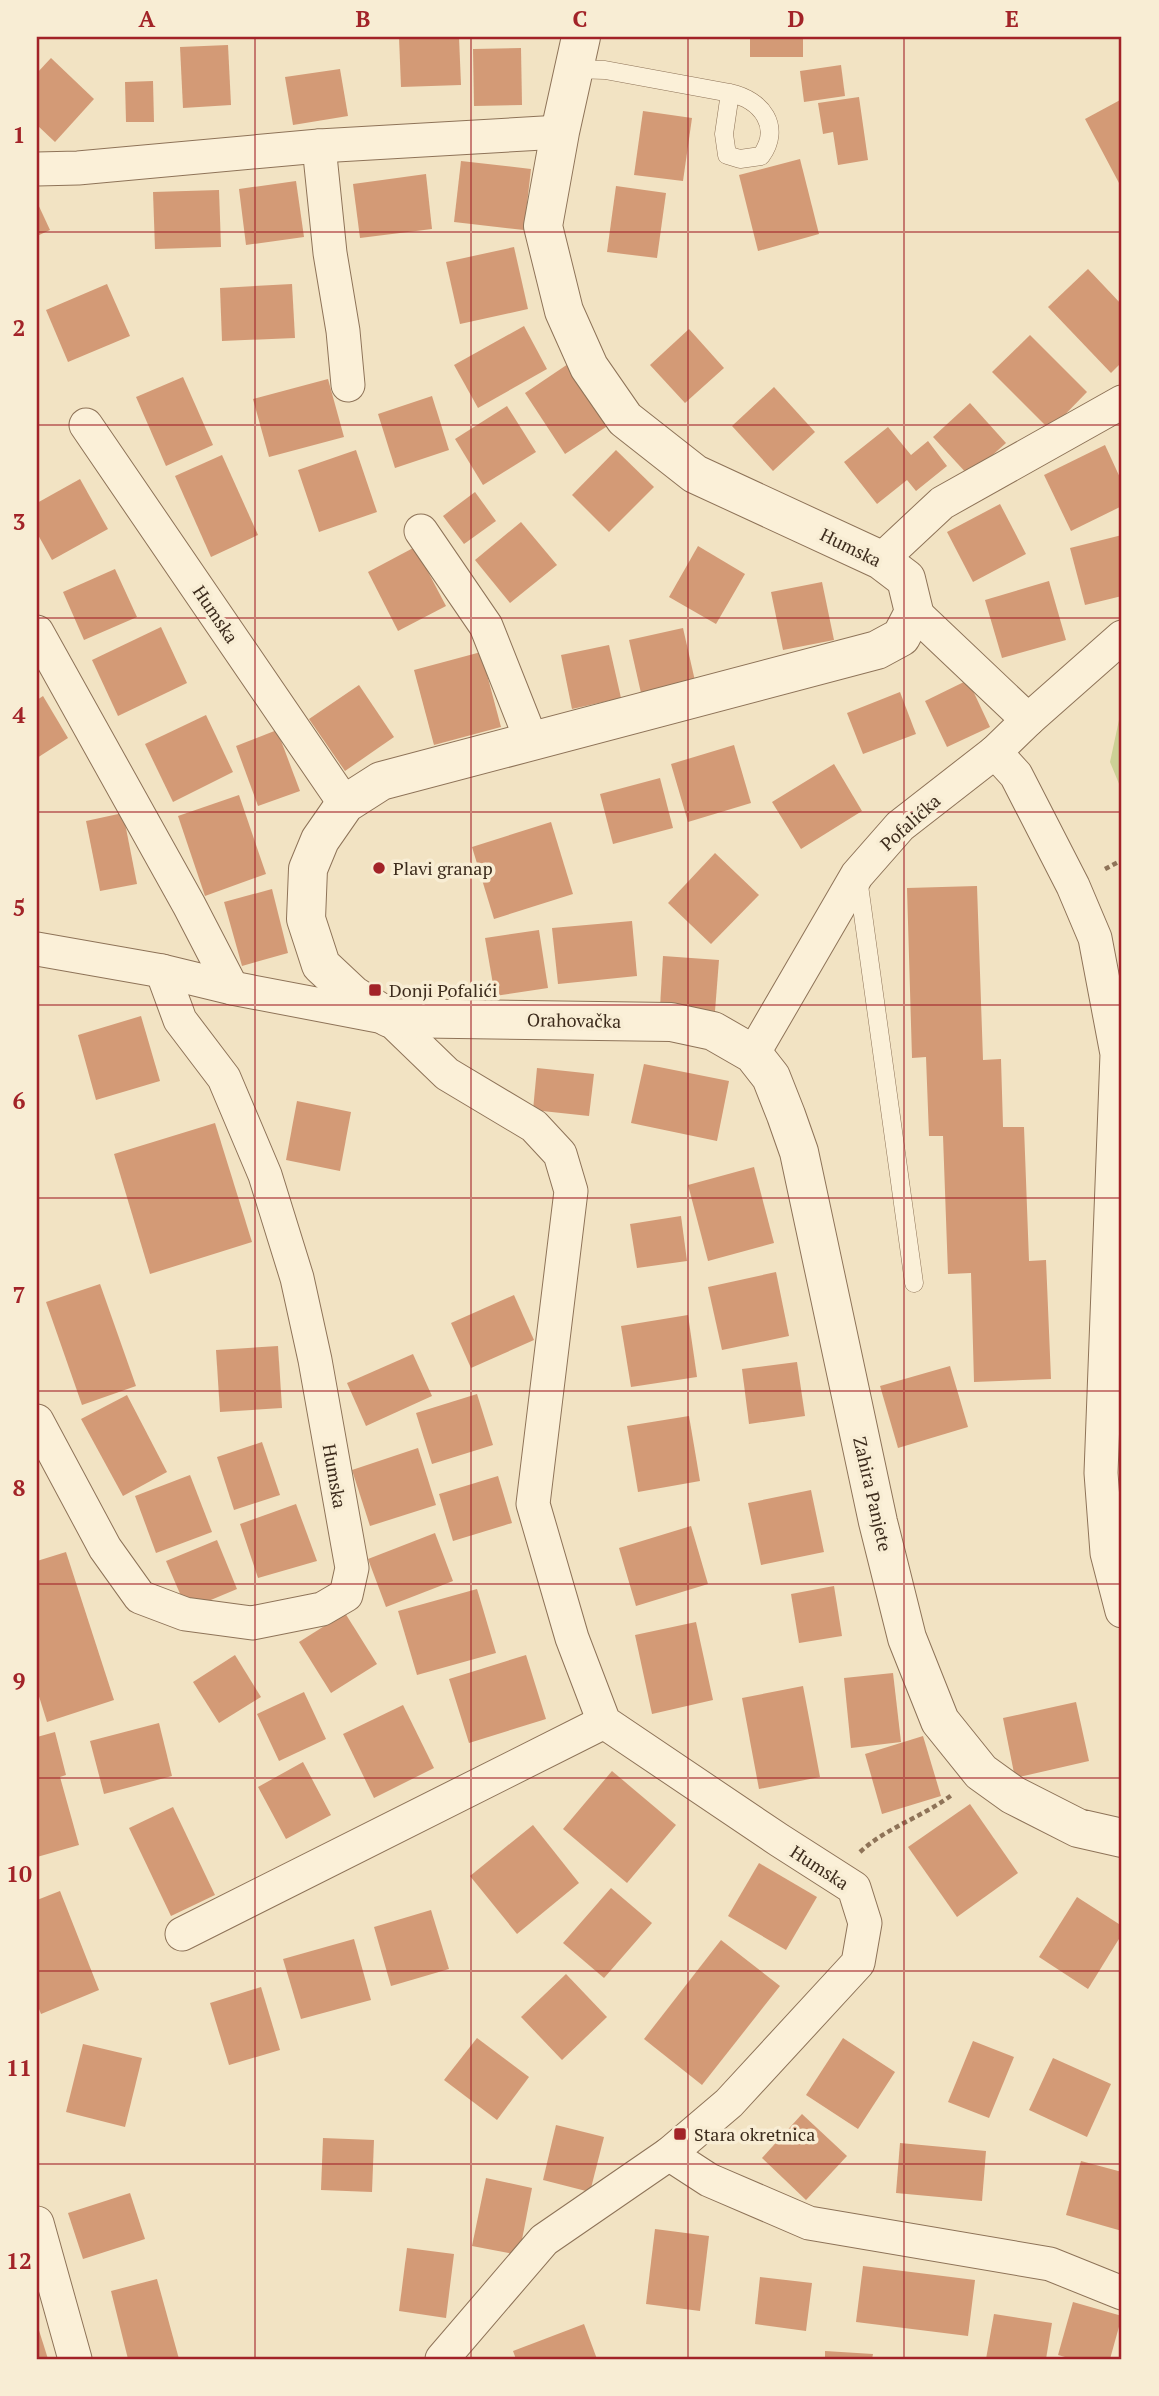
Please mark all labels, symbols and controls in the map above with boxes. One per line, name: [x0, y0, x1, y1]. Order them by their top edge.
text: A: [139, 3, 156, 34]
text: B: [356, 3, 371, 34]
text: C: [573, 3, 588, 34]
text: D: [788, 3, 805, 34]
text: E: [1005, 3, 1019, 34]
text: 1: [13, 119, 26, 150]
text: 2: [13, 312, 26, 343]
text: 3: [13, 506, 26, 537]
street label: Humska: [816, 522, 886, 572]
street label: Humska: [188, 580, 244, 648]
text: 4: [13, 699, 26, 730]
street label: Pofalićka: [875, 789, 945, 855]
place label: Plavi granap: [393, 856, 493, 880]
marker: Plavi granap: [371, 860, 387, 876]
text: 5: [13, 892, 26, 923]
place label: Donji Pofalići: [389, 978, 497, 1002]
marker: Donji Pofalići: [367, 982, 383, 998]
street label: Orahovačka: [527, 1007, 621, 1033]
text: 6: [13, 1085, 26, 1116]
text: 7: [13, 1279, 26, 1310]
street label: Zahira Panjete: [848, 1434, 898, 1554]
street label: Humska: [318, 1442, 352, 1510]
text: 8: [13, 1472, 26, 1503]
text: 9: [13, 1665, 26, 1696]
street label: Humska: [786, 1839, 854, 1895]
text: 10: [6, 1858, 32, 1889]
text: 11: [6, 2052, 32, 2083]
place label: Stara okretnica: [694, 2122, 815, 2146]
marker: Stara okretnica: [672, 2126, 688, 2142]
text: 12: [6, 2245, 32, 2276]

